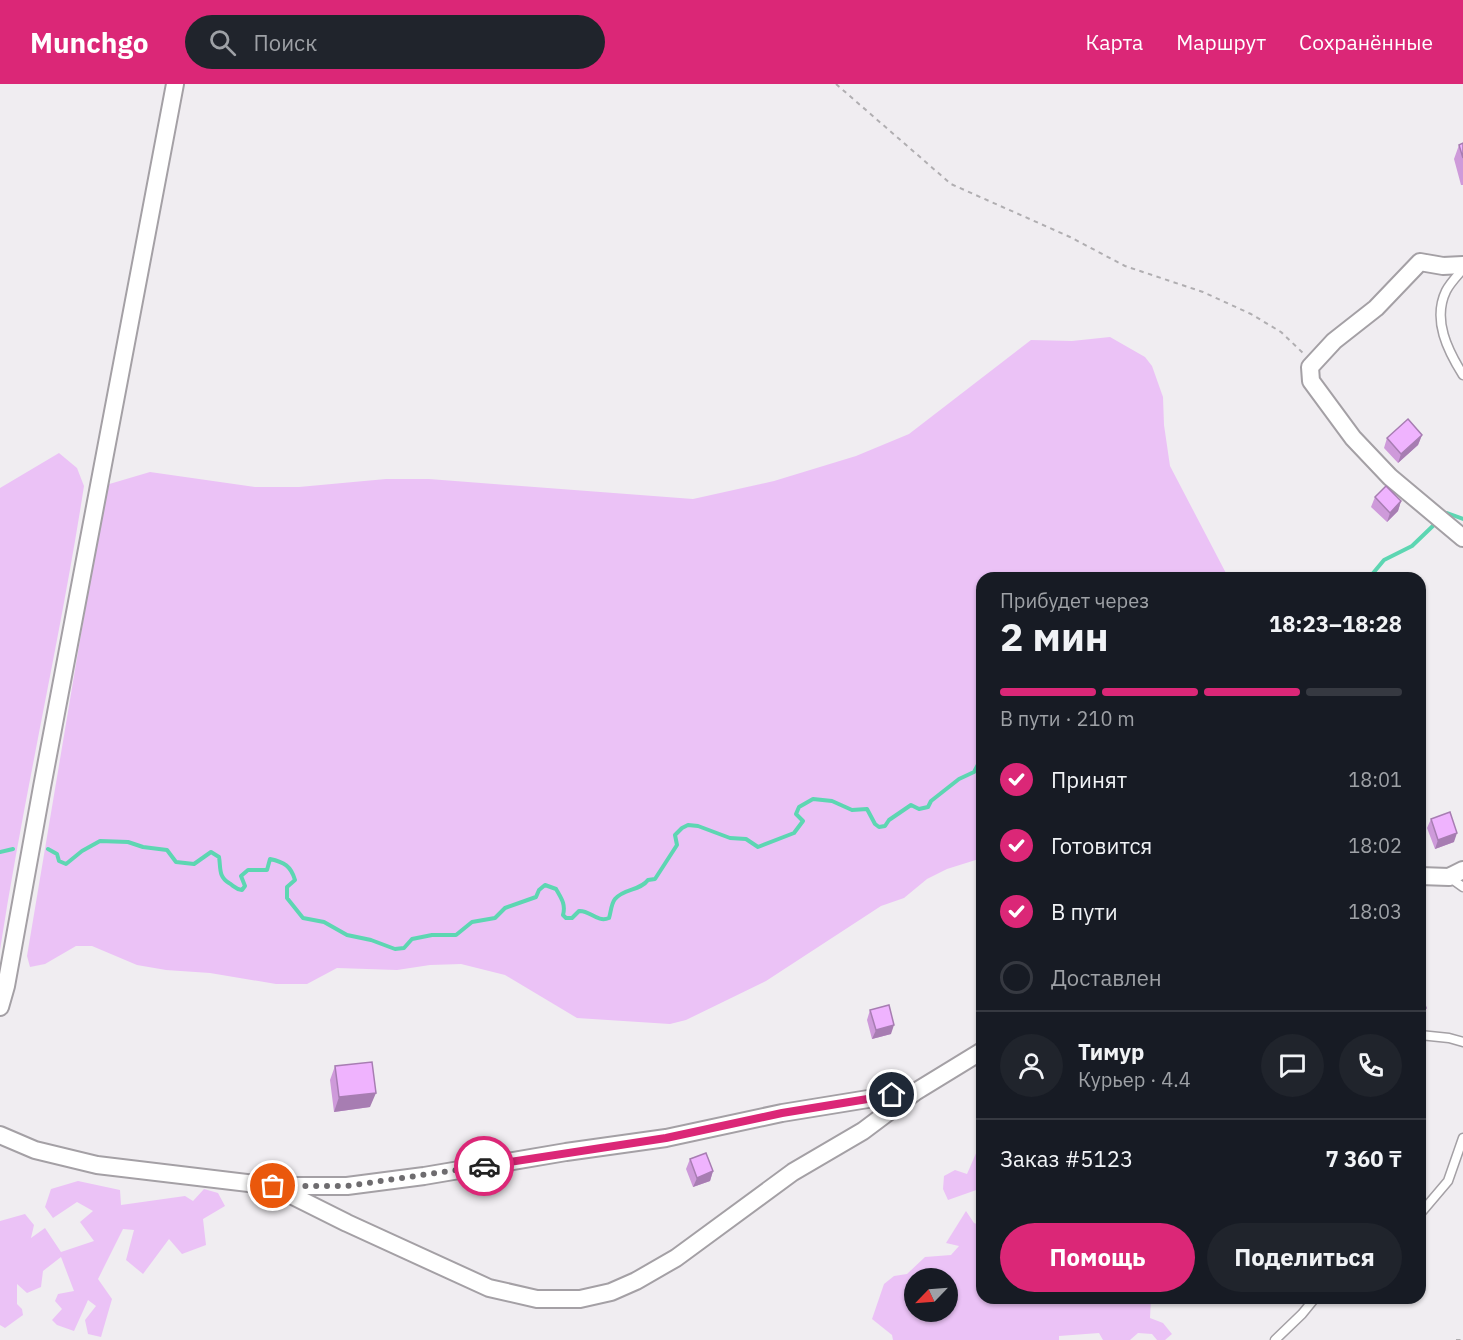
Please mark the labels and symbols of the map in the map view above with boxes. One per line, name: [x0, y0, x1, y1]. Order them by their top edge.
pin: [866, 1069, 917, 1120]
courier: [454, 1136, 514, 1196]
pin: [247, 1160, 298, 1211]
north arrow: [904, 1268, 958, 1322]

